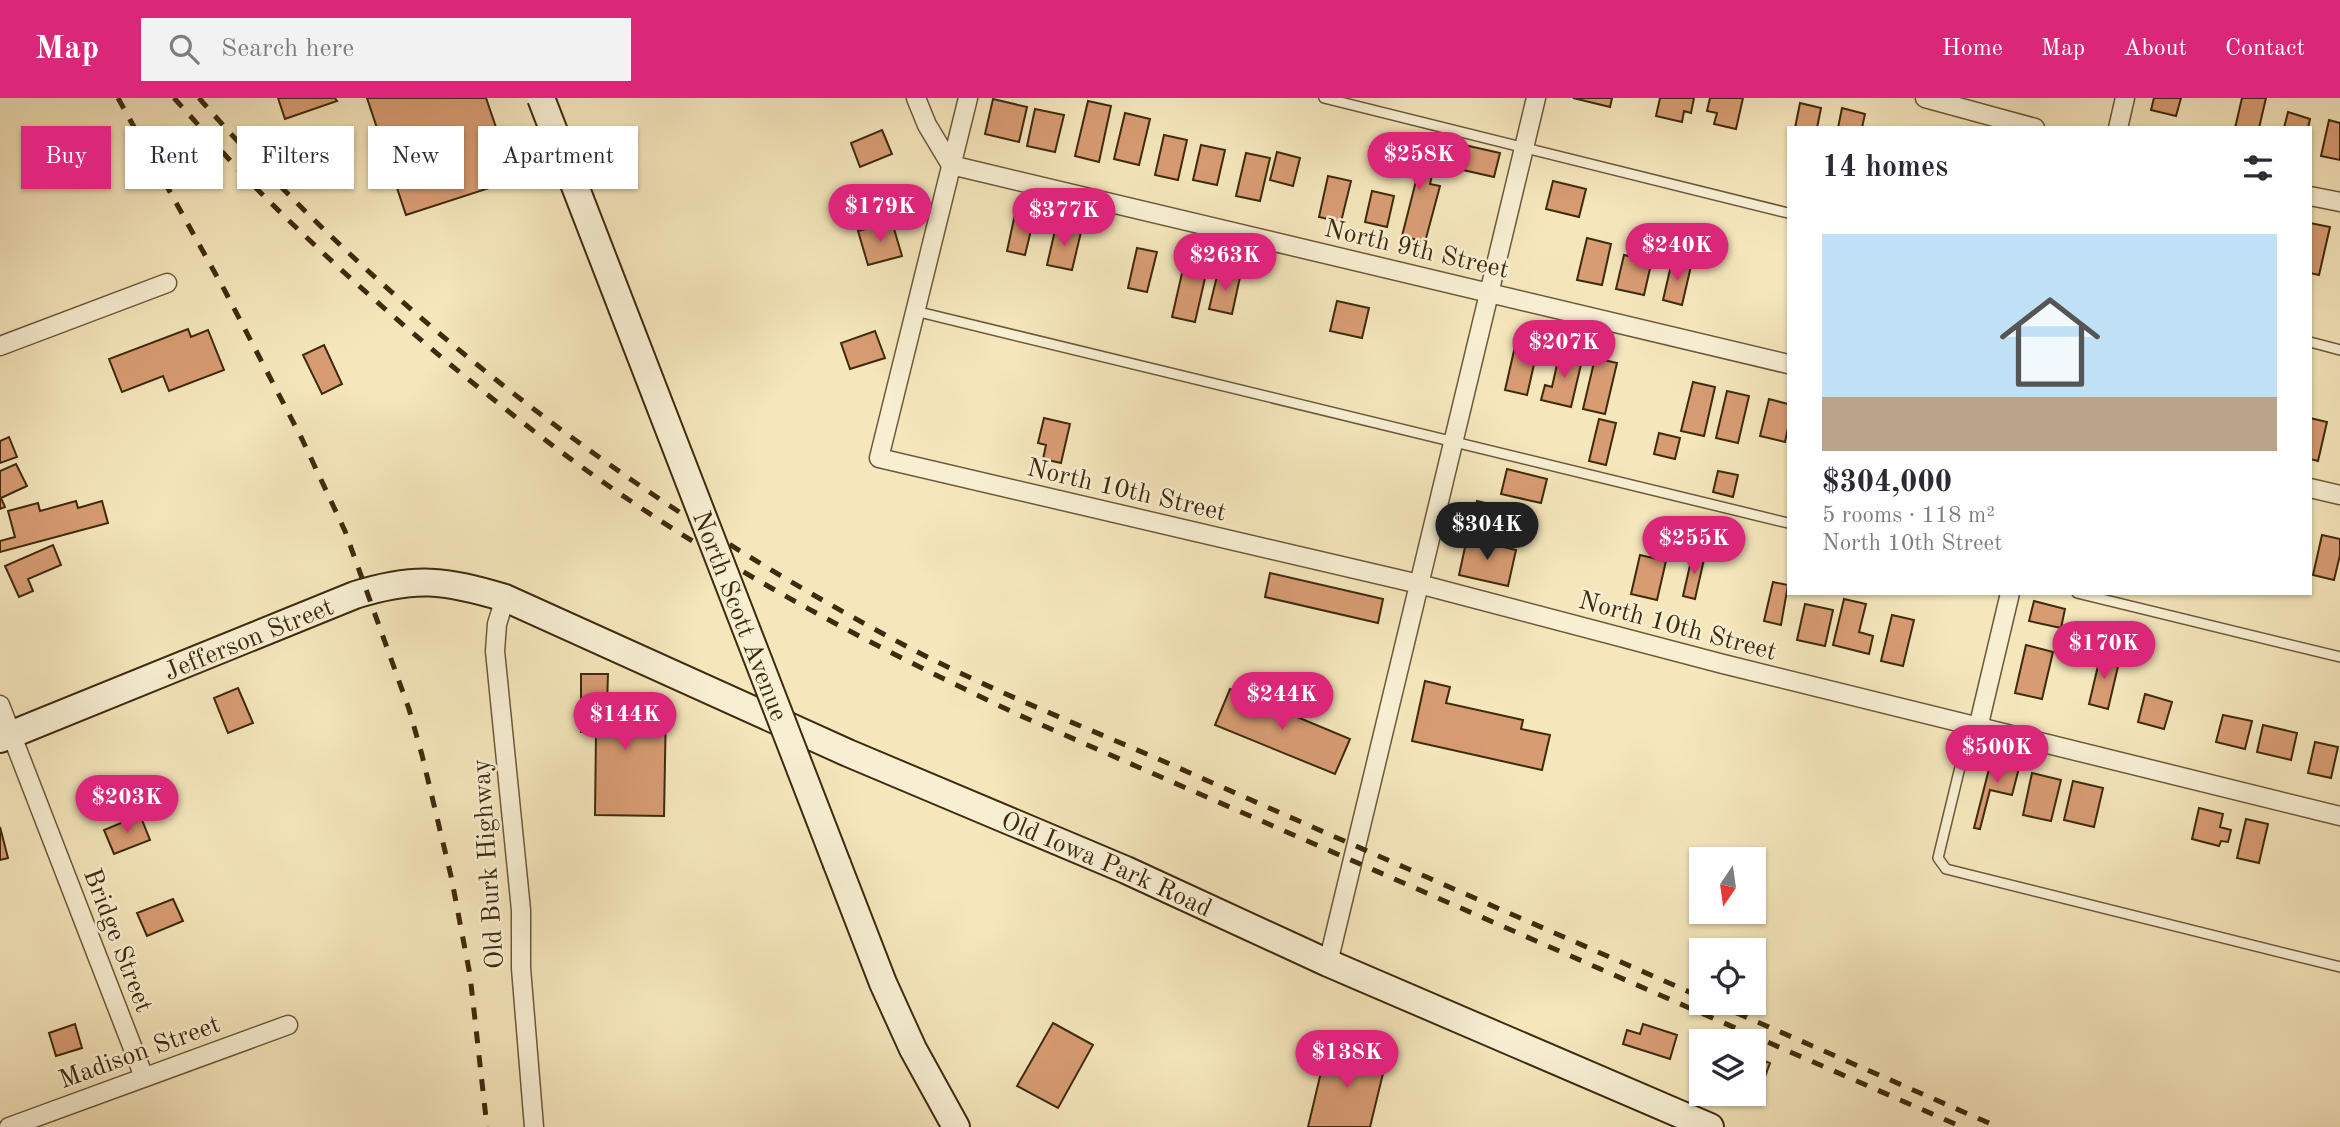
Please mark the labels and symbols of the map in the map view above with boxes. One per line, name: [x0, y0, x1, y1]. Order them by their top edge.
pin: $258K: [1370, 132, 1468, 192]
pin: $179K: [831, 184, 929, 244]
pin: $377K: [1015, 188, 1113, 248]
street label: North 9th Street: [1322, 216, 1511, 284]
pin: $240K: [1628, 223, 1726, 283]
pin: $263K: [1176, 234, 1274, 293]
pin: $207K: [1515, 320, 1613, 380]
street label: North 10th Street: [1024, 455, 1229, 527]
pin: $304K: [1438, 503, 1536, 562]
street label: North Scott Avenue: [687, 508, 791, 725]
pin: $255K: [1645, 517, 1743, 576]
street label: North 10th Street: [1576, 588, 1779, 666]
street label: Jefferson Street: [161, 594, 338, 686]
pin: $170K: [2055, 622, 2153, 681]
pin: $244K: [1233, 672, 1331, 732]
pin: $144K: [576, 692, 674, 752]
pin: $500K: [1948, 726, 2046, 785]
street label: Old Burk Highway: [469, 758, 509, 970]
pin: $203K: [78, 776, 176, 835]
street label: Old Iowa Park Road: [997, 808, 1215, 923]
north arrow: [1689, 847, 1766, 924]
street label: Bridge Street: [78, 865, 156, 1016]
street label: Madison Street: [56, 1012, 224, 1094]
pin: $138K: [1298, 1030, 1396, 1090]

